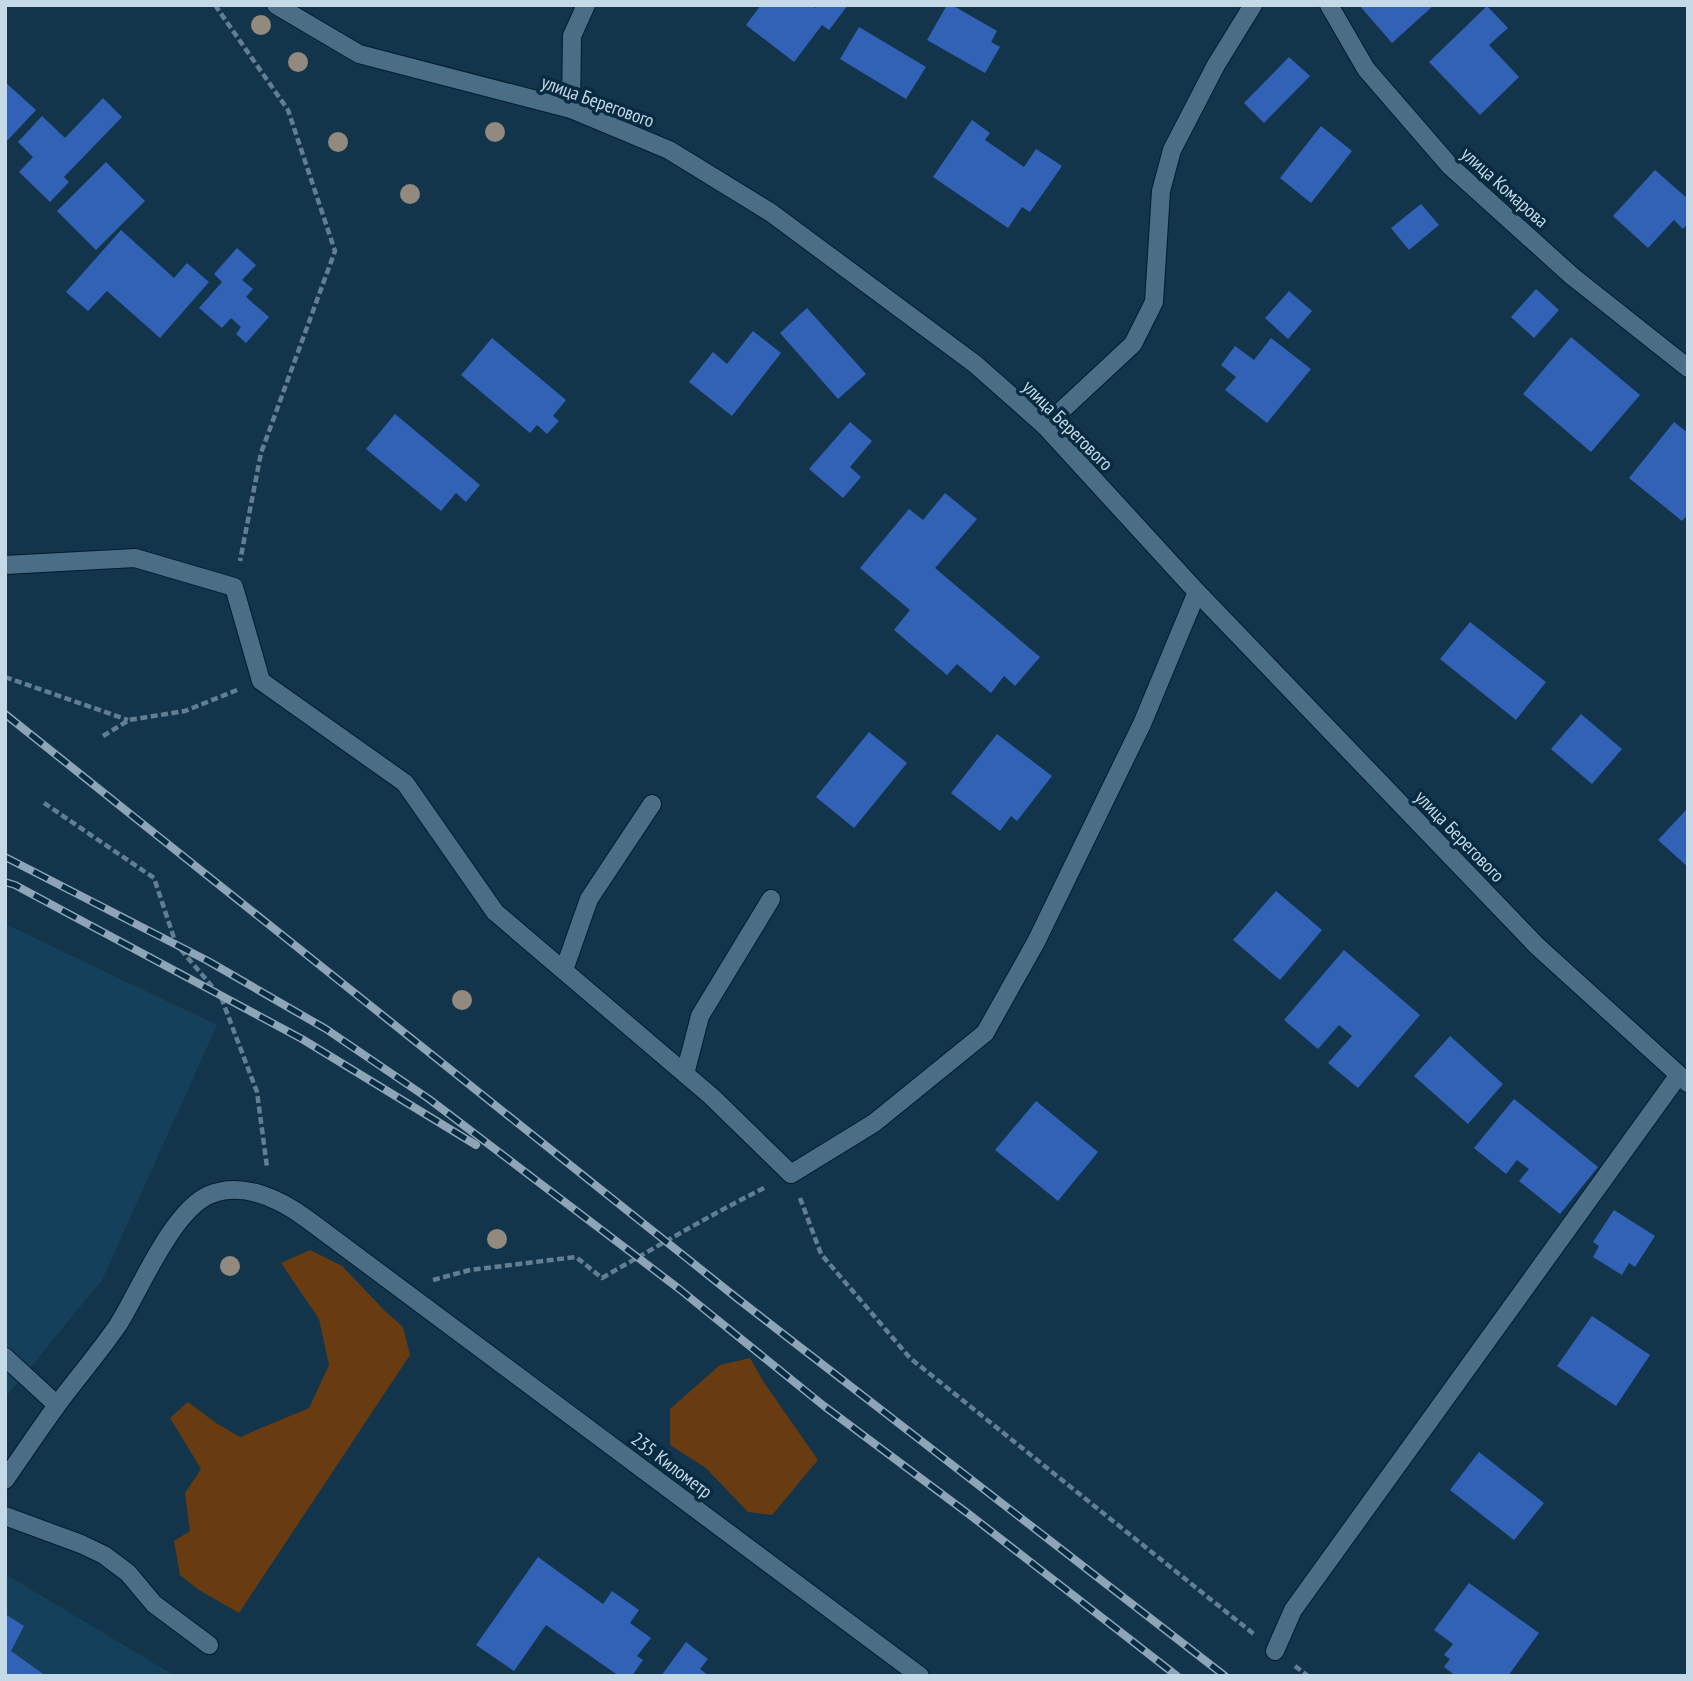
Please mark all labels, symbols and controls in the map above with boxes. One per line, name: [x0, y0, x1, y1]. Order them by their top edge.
street label: улица Берегового: [538, 69, 658, 133]
street label: улица Комарова: [1456, 142, 1554, 232]
street label: улица Берегового: [1018, 375, 1118, 475]
street label: улица Берегового: [1410, 785, 1510, 887]
street label: 235 Километр: [627, 1427, 717, 1503]

